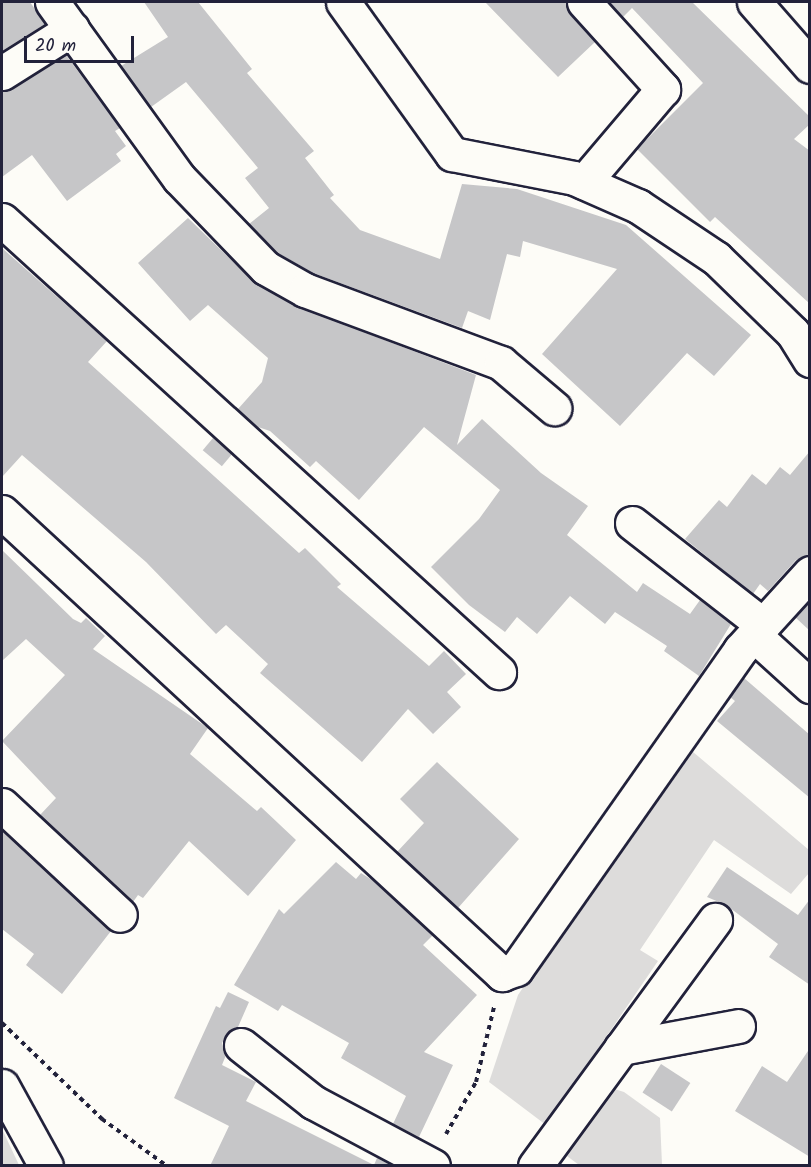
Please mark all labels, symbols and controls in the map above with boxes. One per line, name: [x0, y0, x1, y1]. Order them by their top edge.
scale bar: [27, 24, 136, 62]
text: 20 m: [35, 32, 76, 61]

